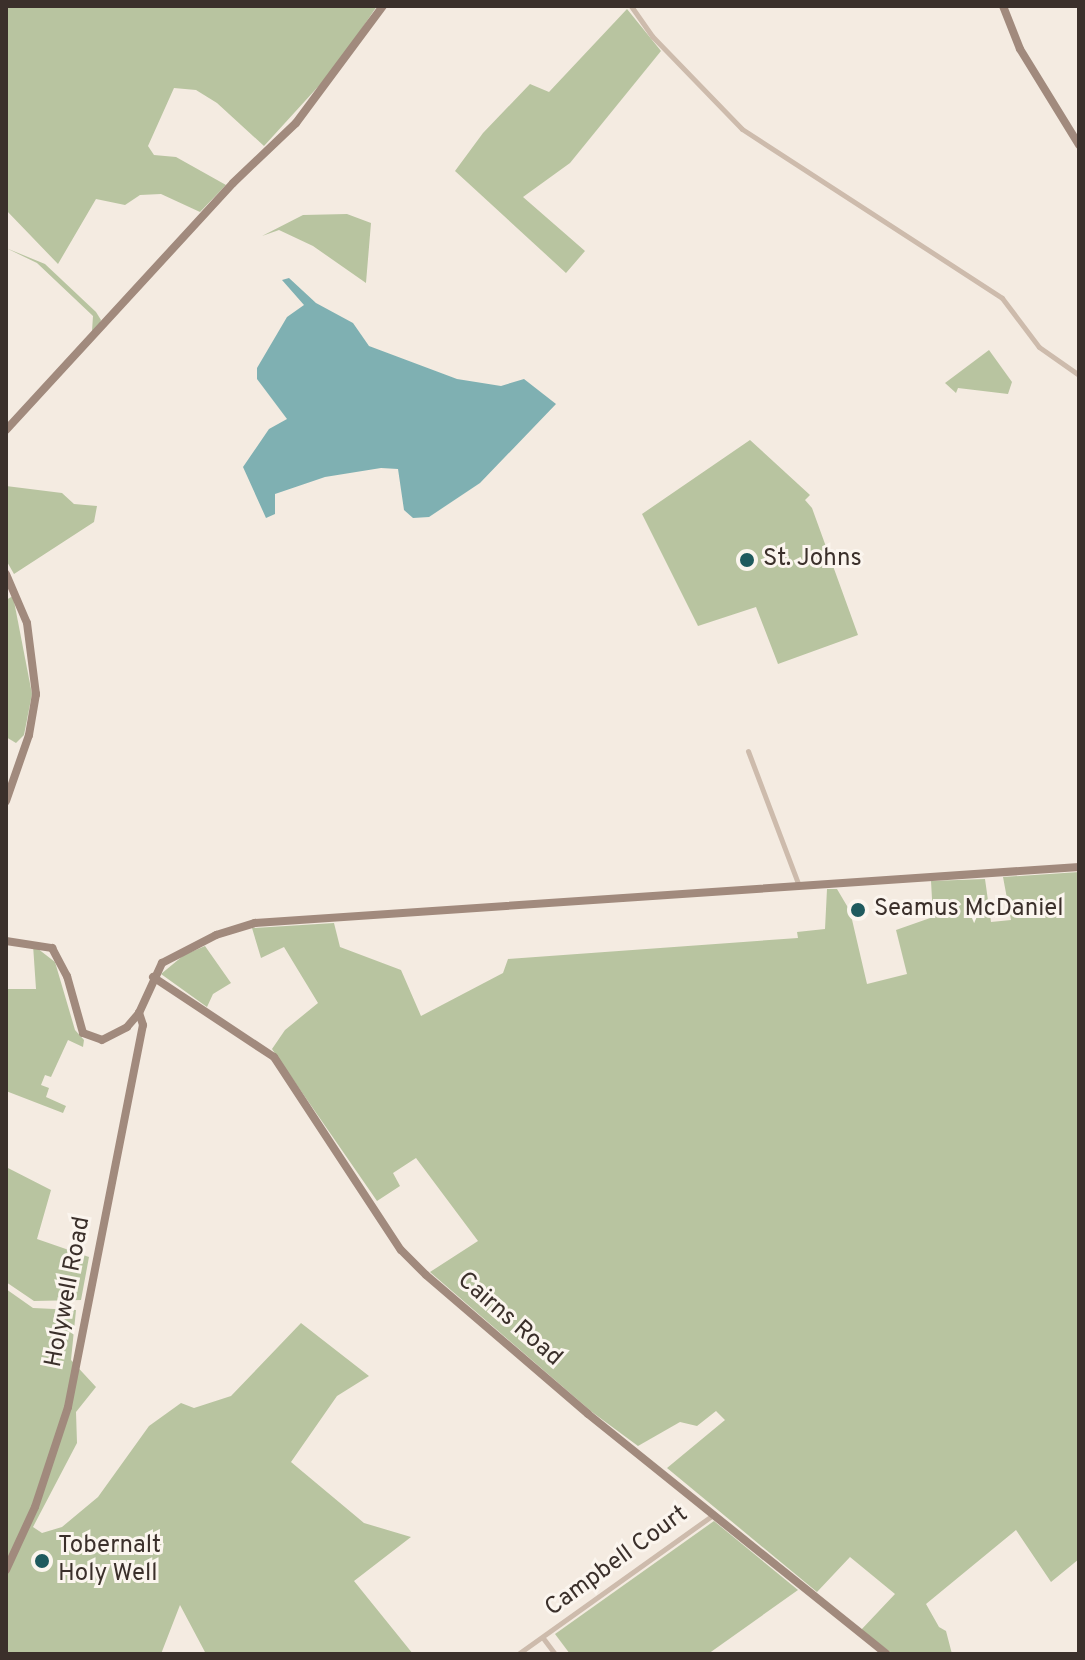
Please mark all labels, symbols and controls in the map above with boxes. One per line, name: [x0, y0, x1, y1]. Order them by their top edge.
place label: St. Johns: [763, 546, 862, 574]
marker: St. Johns: [738, 551, 756, 569]
place label: Seamus McDaniel: [874, 896, 1063, 924]
marker: Seamus McDaniel: [849, 901, 867, 919]
street label: Holywell Road: [40, 1214, 98, 1370]
street label: Cairns Road: [451, 1267, 567, 1373]
street label: Campbell Court: [540, 1501, 694, 1623]
place label: Tobernalt Holy Well: [58, 1533, 161, 1589]
marker: Tobernalt Holy Well: [33, 1552, 51, 1570]

